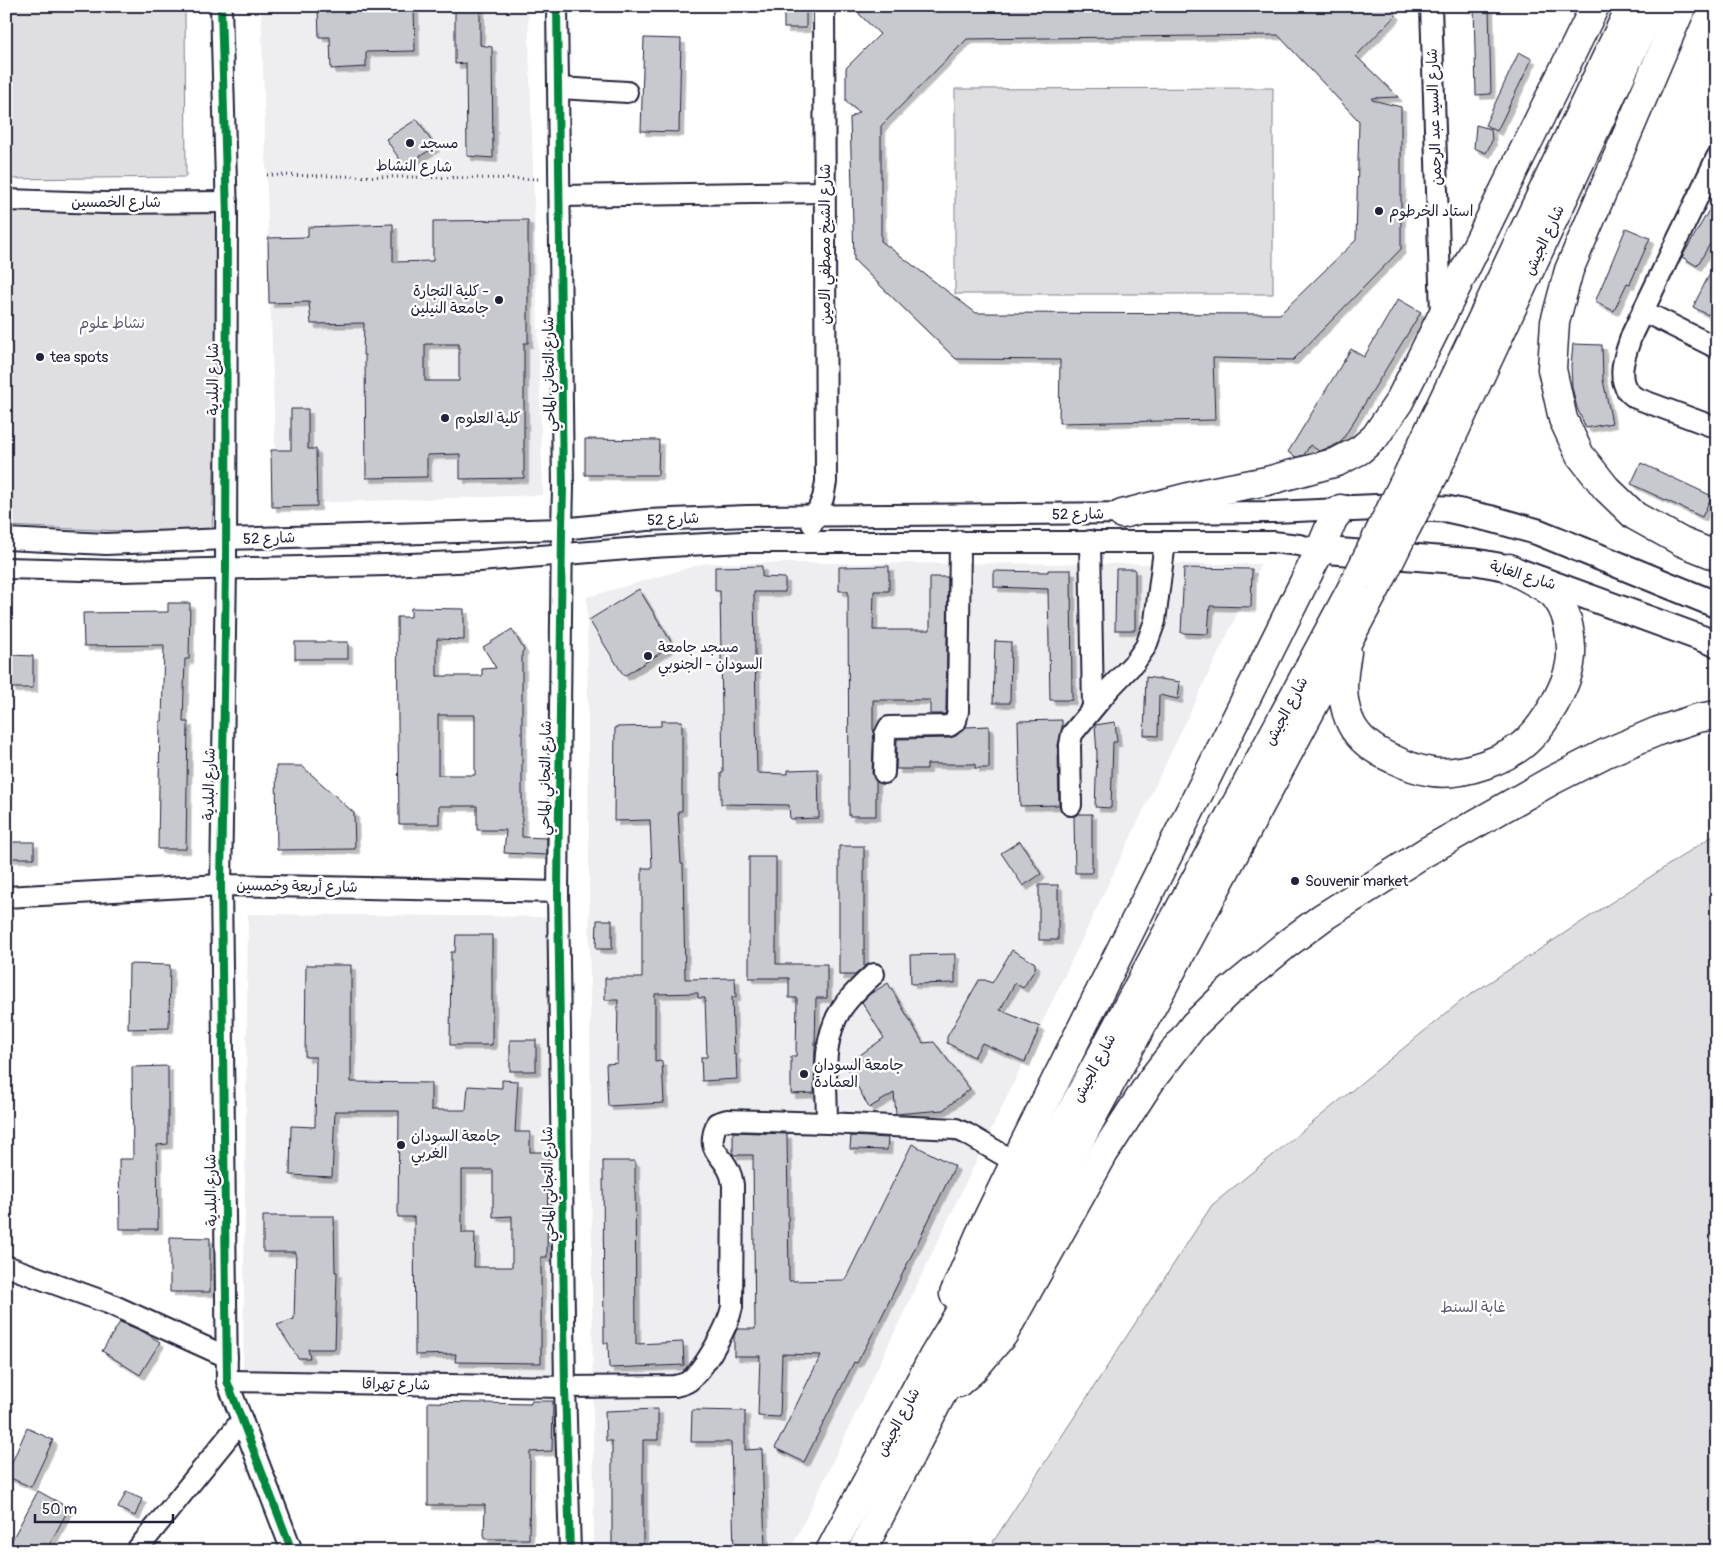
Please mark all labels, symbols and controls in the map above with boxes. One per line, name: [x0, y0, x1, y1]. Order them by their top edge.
street label: شارع السيد عبد الرحمن: [1423, 48, 1446, 186]
place label: مسجد: [420, 134, 459, 153]
marker: مسجد: [404, 137, 416, 149]
street label: شارع النشاط: [376, 156, 452, 177]
street label: شارع الشيخ مصطفي الامين: [816, 164, 838, 324]
street label: شارع الخمسين: [71, 193, 161, 212]
place label: استاد الخرطوم: [1389, 202, 1473, 223]
street label: شارع الجيش: [1520, 202, 1569, 278]
marker: استاد الخرطوم: [1373, 205, 1385, 217]
place label: كلية التجارة - جامعة النيلين: [411, 282, 489, 318]
marker: كلية التجارة - جامعة النيلين: [493, 294, 505, 306]
park label: نشاط علوم: [79, 314, 145, 335]
street label: شارع التجاني الماحي: [539, 316, 563, 432]
street label: شارع البلدية: [204, 343, 223, 415]
place label: tea spots: [49, 348, 109, 367]
marker: tea spots: [34, 351, 46, 363]
place label: كلية العلوم: [455, 409, 520, 429]
marker: كلية العلوم: [439, 412, 451, 424]
street label: شارع 52: [1052, 505, 1104, 524]
street label: شارع 52: [646, 509, 700, 530]
street label: شارع 52: [243, 528, 295, 549]
street label: شارع الغابة: [1488, 556, 1558, 594]
place label: مسجد جامعة السودان - الجنوبي: [658, 638, 763, 677]
marker: مسجد جامعة السودان - الجنوبي: [642, 650, 654, 662]
street label: شارع الجيش: [1260, 674, 1312, 749]
street label: شارع التجاني الماحي: [535, 720, 559, 836]
street label: شارع البلدية: [199, 747, 220, 821]
place label: Souvenir market: [1305, 872, 1409, 891]
marker: Souvenir market: [1289, 875, 1301, 887]
street label: شارع أربعة وخمسين: [236, 876, 358, 897]
street label: شارع الجيش: [1068, 1031, 1120, 1106]
place label: جامعة السودان العمادة: [814, 1056, 904, 1092]
marker: جامعة السودان العمادة: [798, 1068, 810, 1080]
street label: شارع التجاني الماحي: [538, 1126, 562, 1242]
place label: جامعة السودان الغربي: [411, 1127, 501, 1166]
marker: جامعة السودان الغربي: [395, 1139, 407, 1151]
street label: شارع البلدية: [201, 1153, 222, 1227]
park label: غابة السنط: [1440, 1298, 1506, 1317]
street label: شارع تهراقا: [362, 1374, 430, 1395]
street label: شارع الجيش: [872, 1385, 924, 1460]
scale bar: [35, 1492, 172, 1524]
text: 50 m: [42, 1500, 77, 1519]

